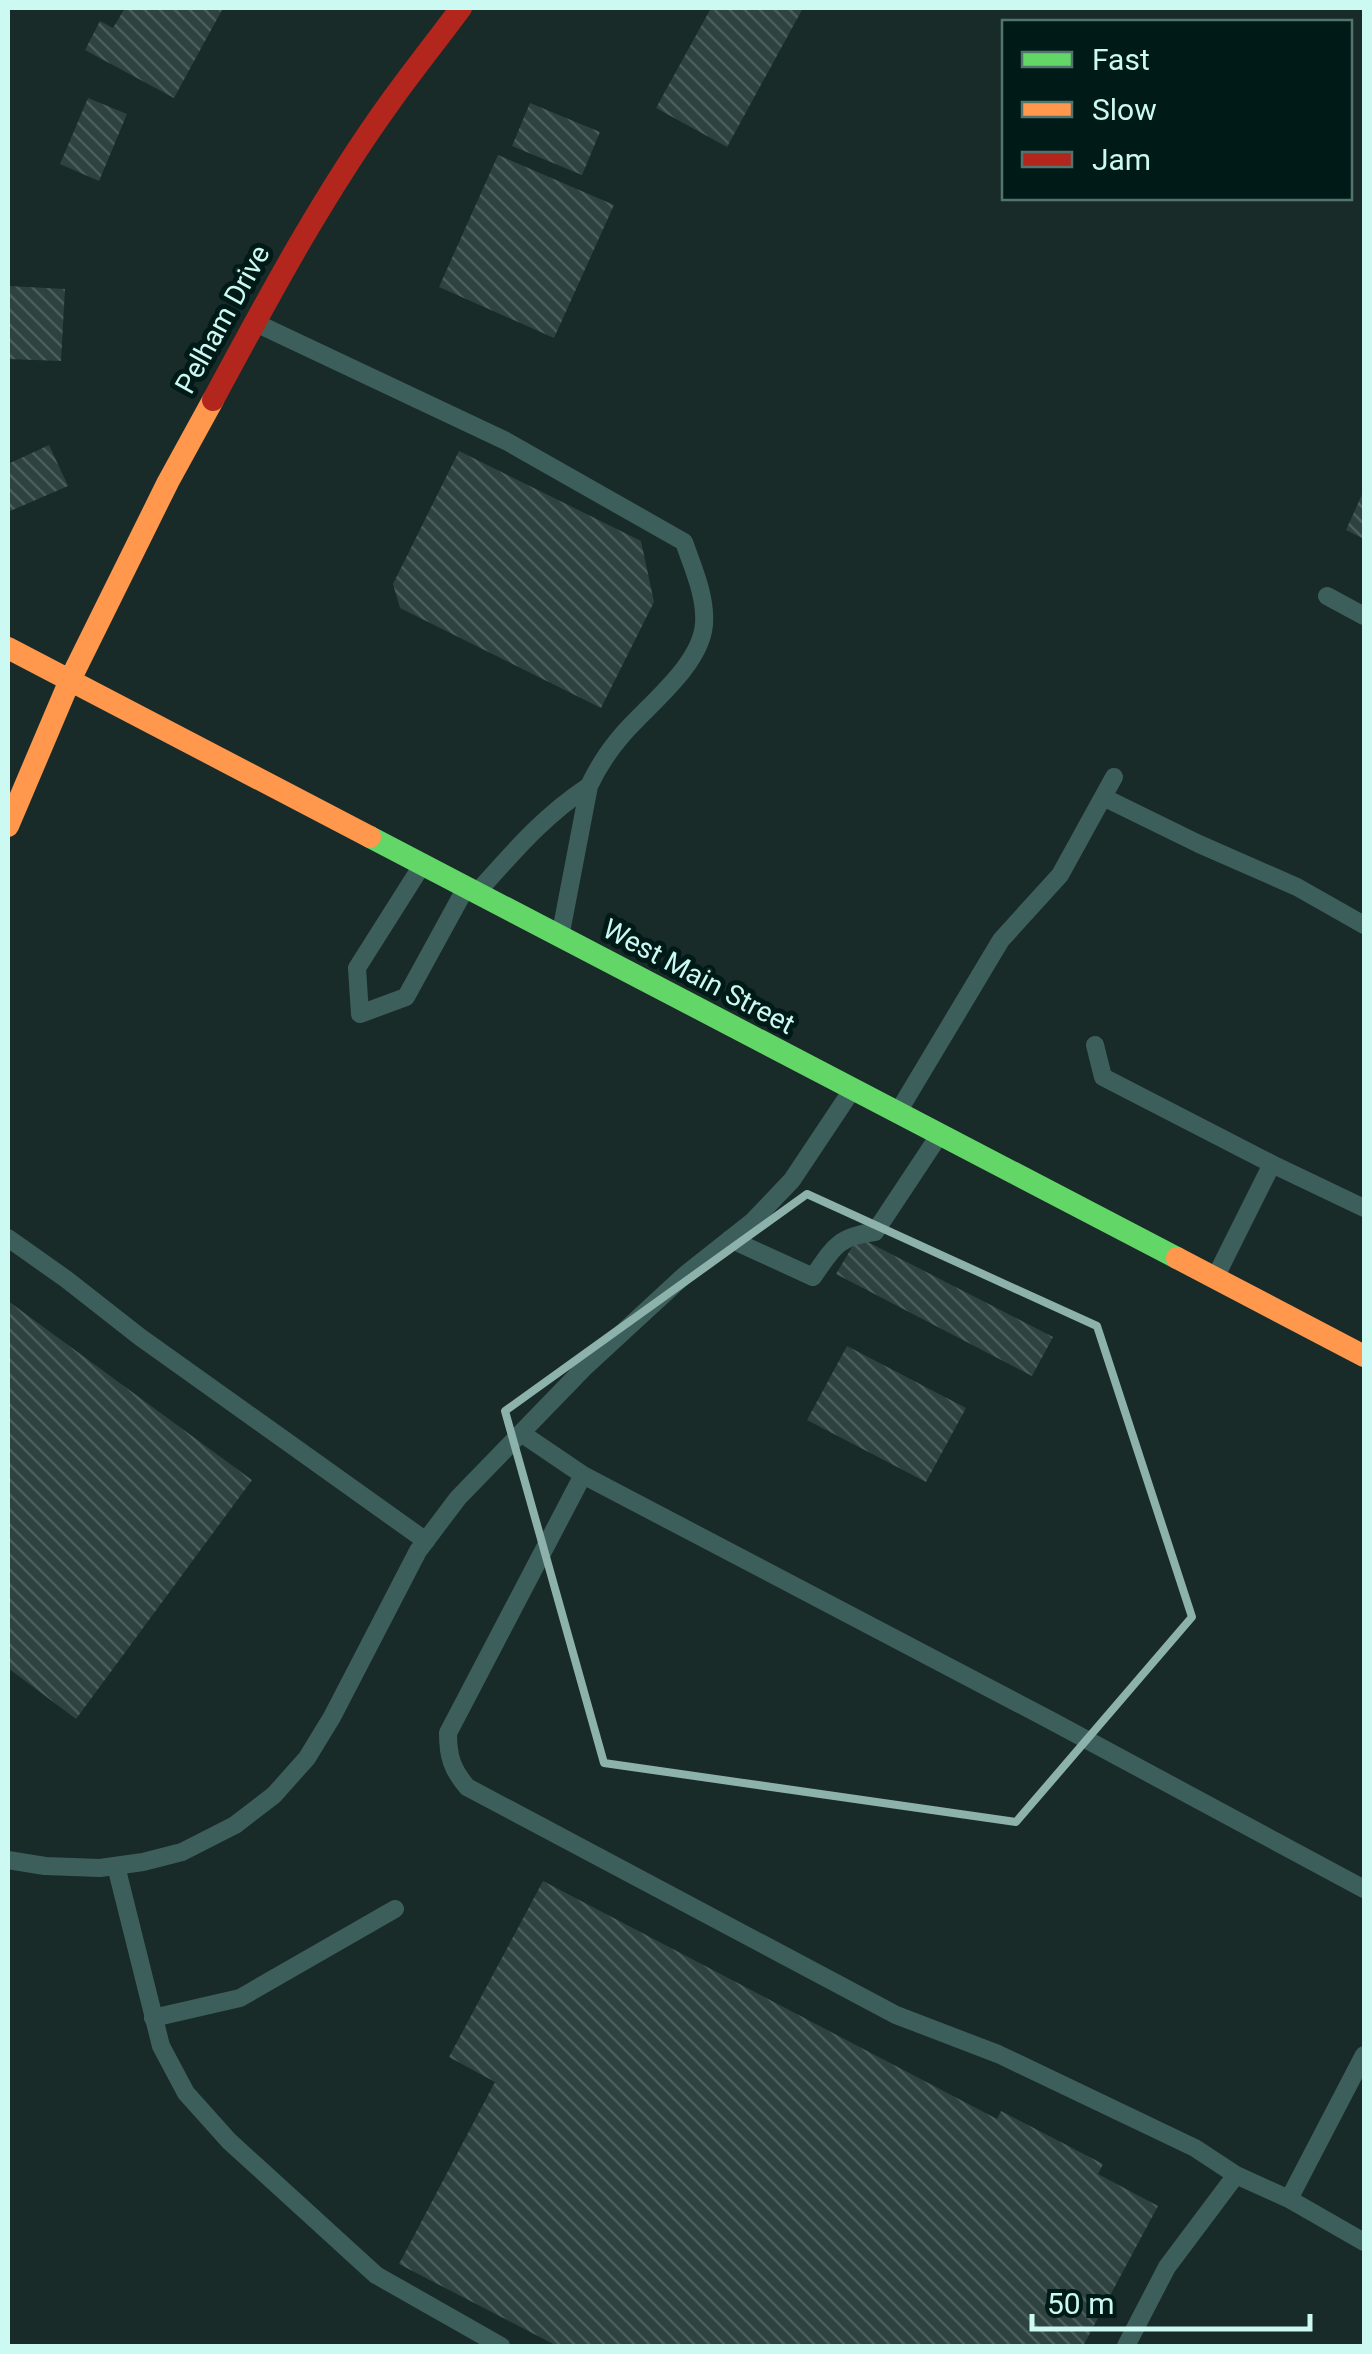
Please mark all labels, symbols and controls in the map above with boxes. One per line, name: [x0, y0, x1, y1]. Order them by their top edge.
legend: [1002, 20, 1352, 200]
text: Fast: [1092, 42, 1150, 77]
text: Slow: [1092, 92, 1157, 127]
text: Jam: [1092, 142, 1151, 177]
street label: Pelham Drive: [168, 239, 277, 399]
street label: West Main Street: [597, 912, 800, 1041]
scale bar: [1032, 2269, 1310, 2331]
text: 50 m: [1047, 2286, 1114, 2321]

